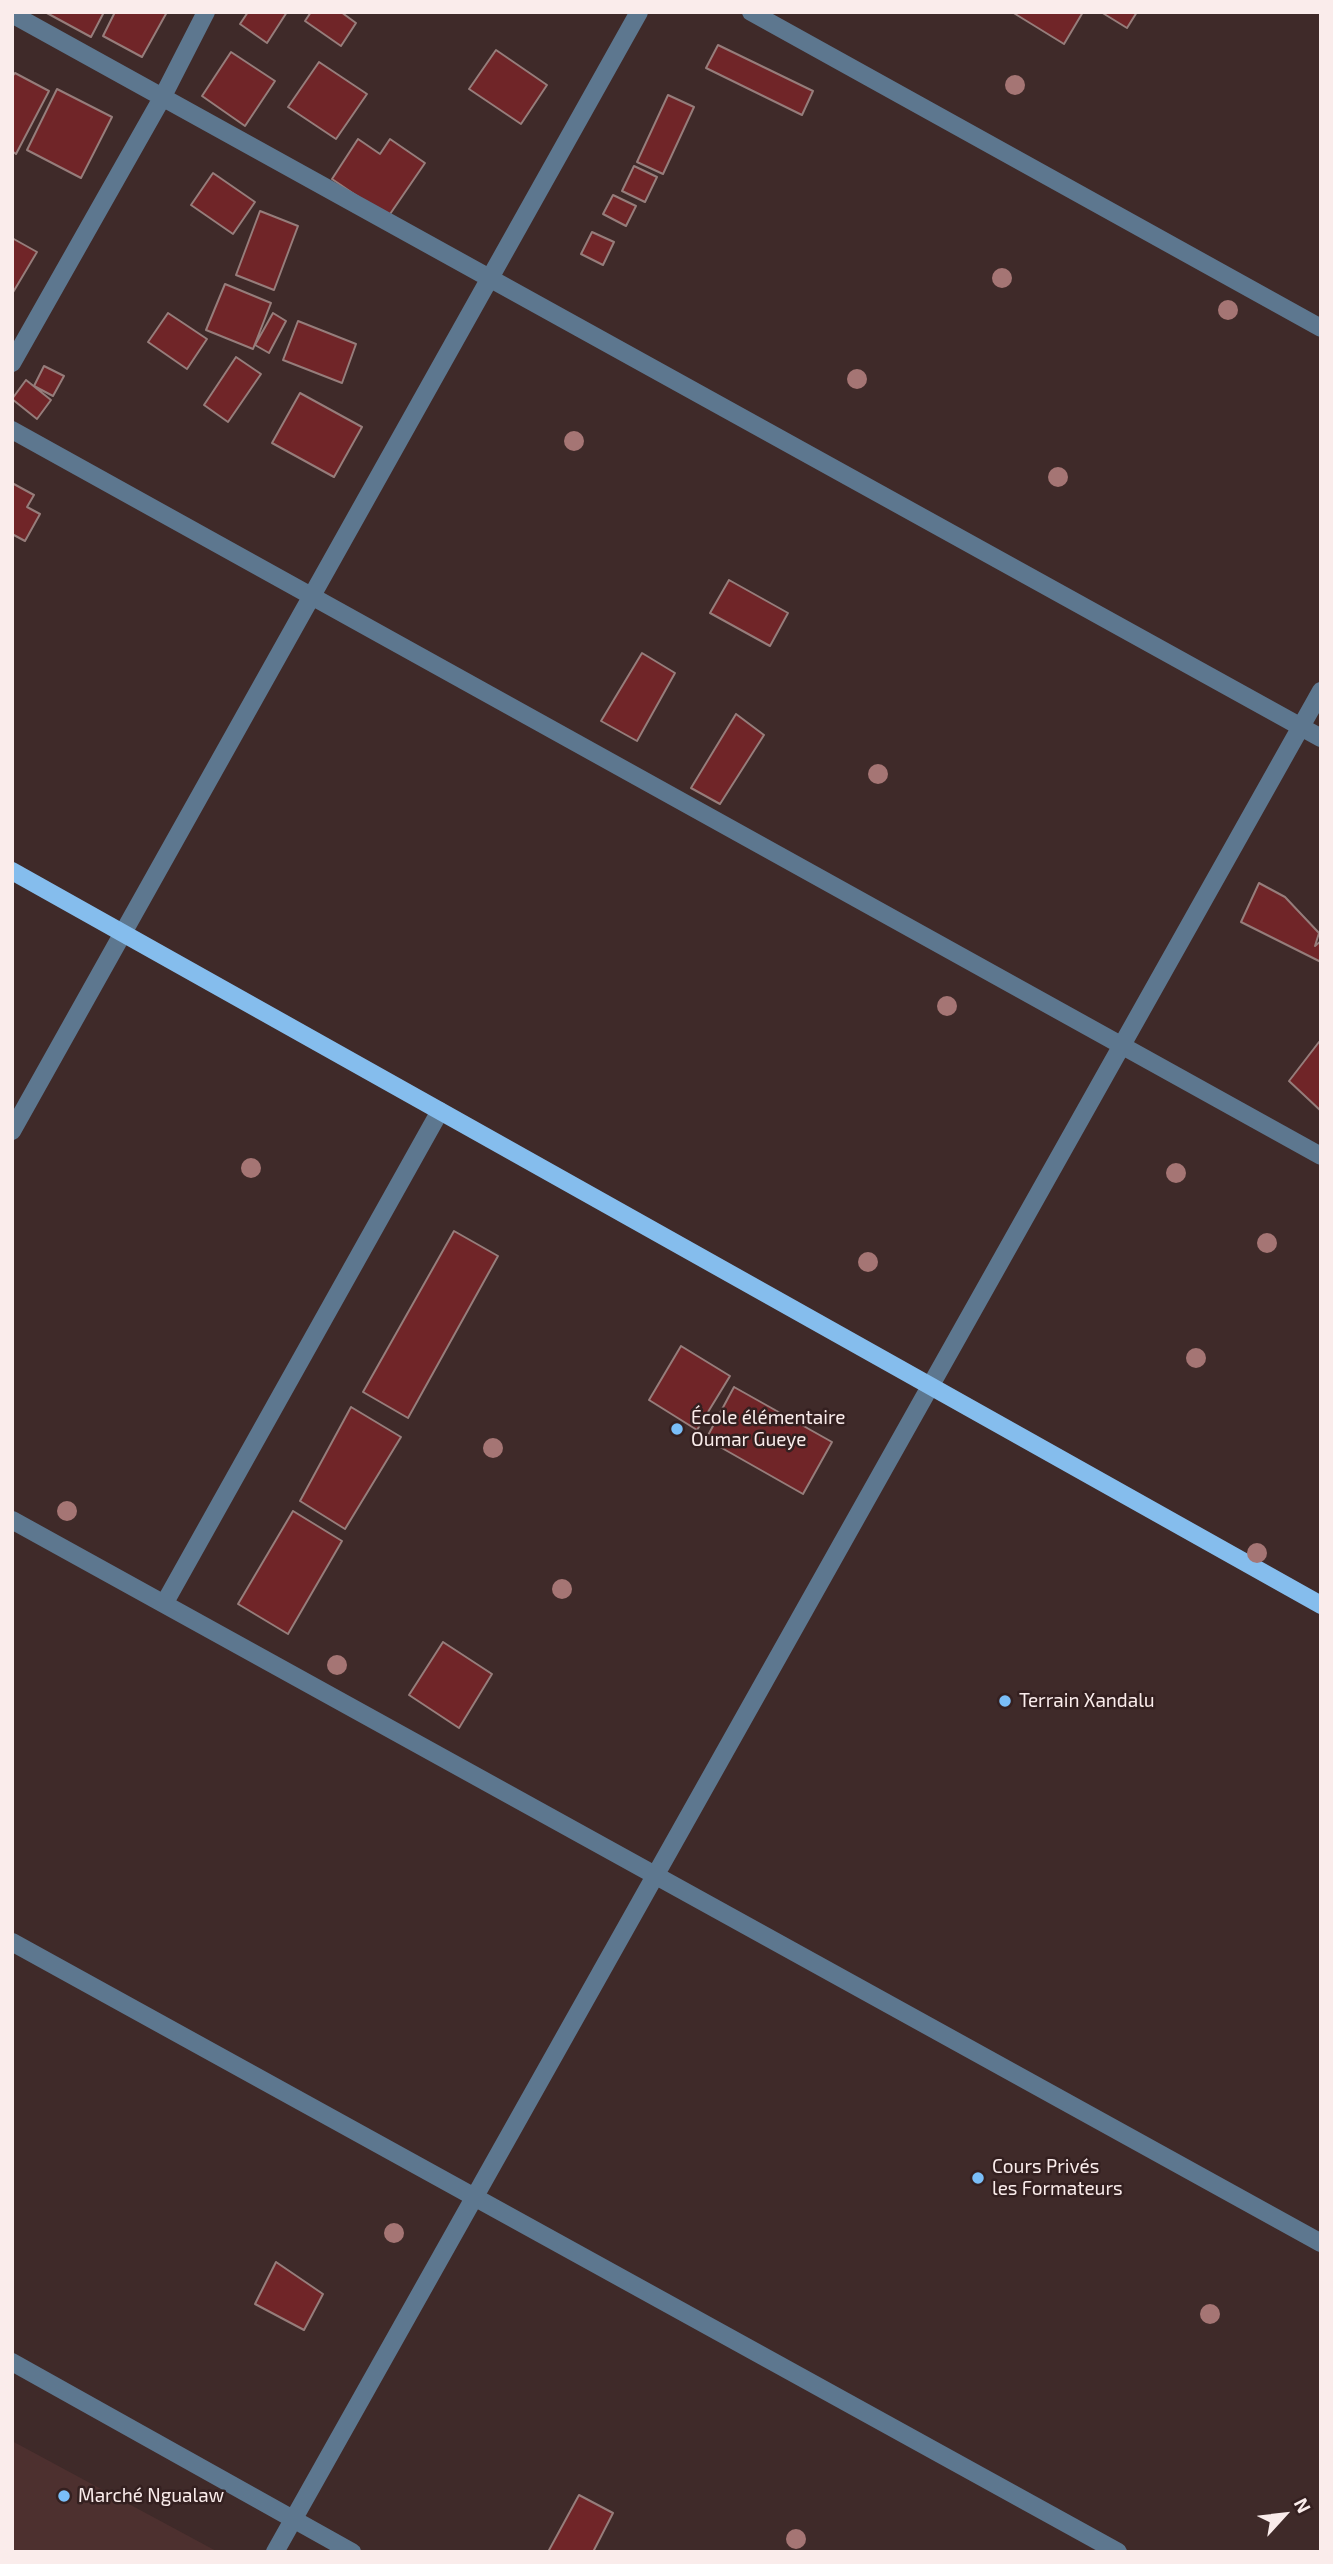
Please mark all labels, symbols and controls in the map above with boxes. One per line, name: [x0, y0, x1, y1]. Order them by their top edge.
place label: École élémentaire Oumar Gueye: [691, 1407, 846, 1451]
marker: École élémentaire Oumar Gueye: [669, 1421, 685, 1437]
place label: Terrain Xandalu: [1019, 1690, 1155, 1712]
marker: Terrain Xandalu: [997, 1693, 1013, 1709]
place label: Cours Privés les Formateurs: [992, 2156, 1123, 2200]
marker: Cours Privés les Formateurs: [970, 2170, 986, 2186]
north arrow: [1249, 2480, 1319, 2550]
place label: Marché Ngualaw: [78, 2485, 224, 2507]
marker: Marché Ngualaw: [56, 2488, 72, 2504]
text: N: [1290, 2494, 1317, 2517]

